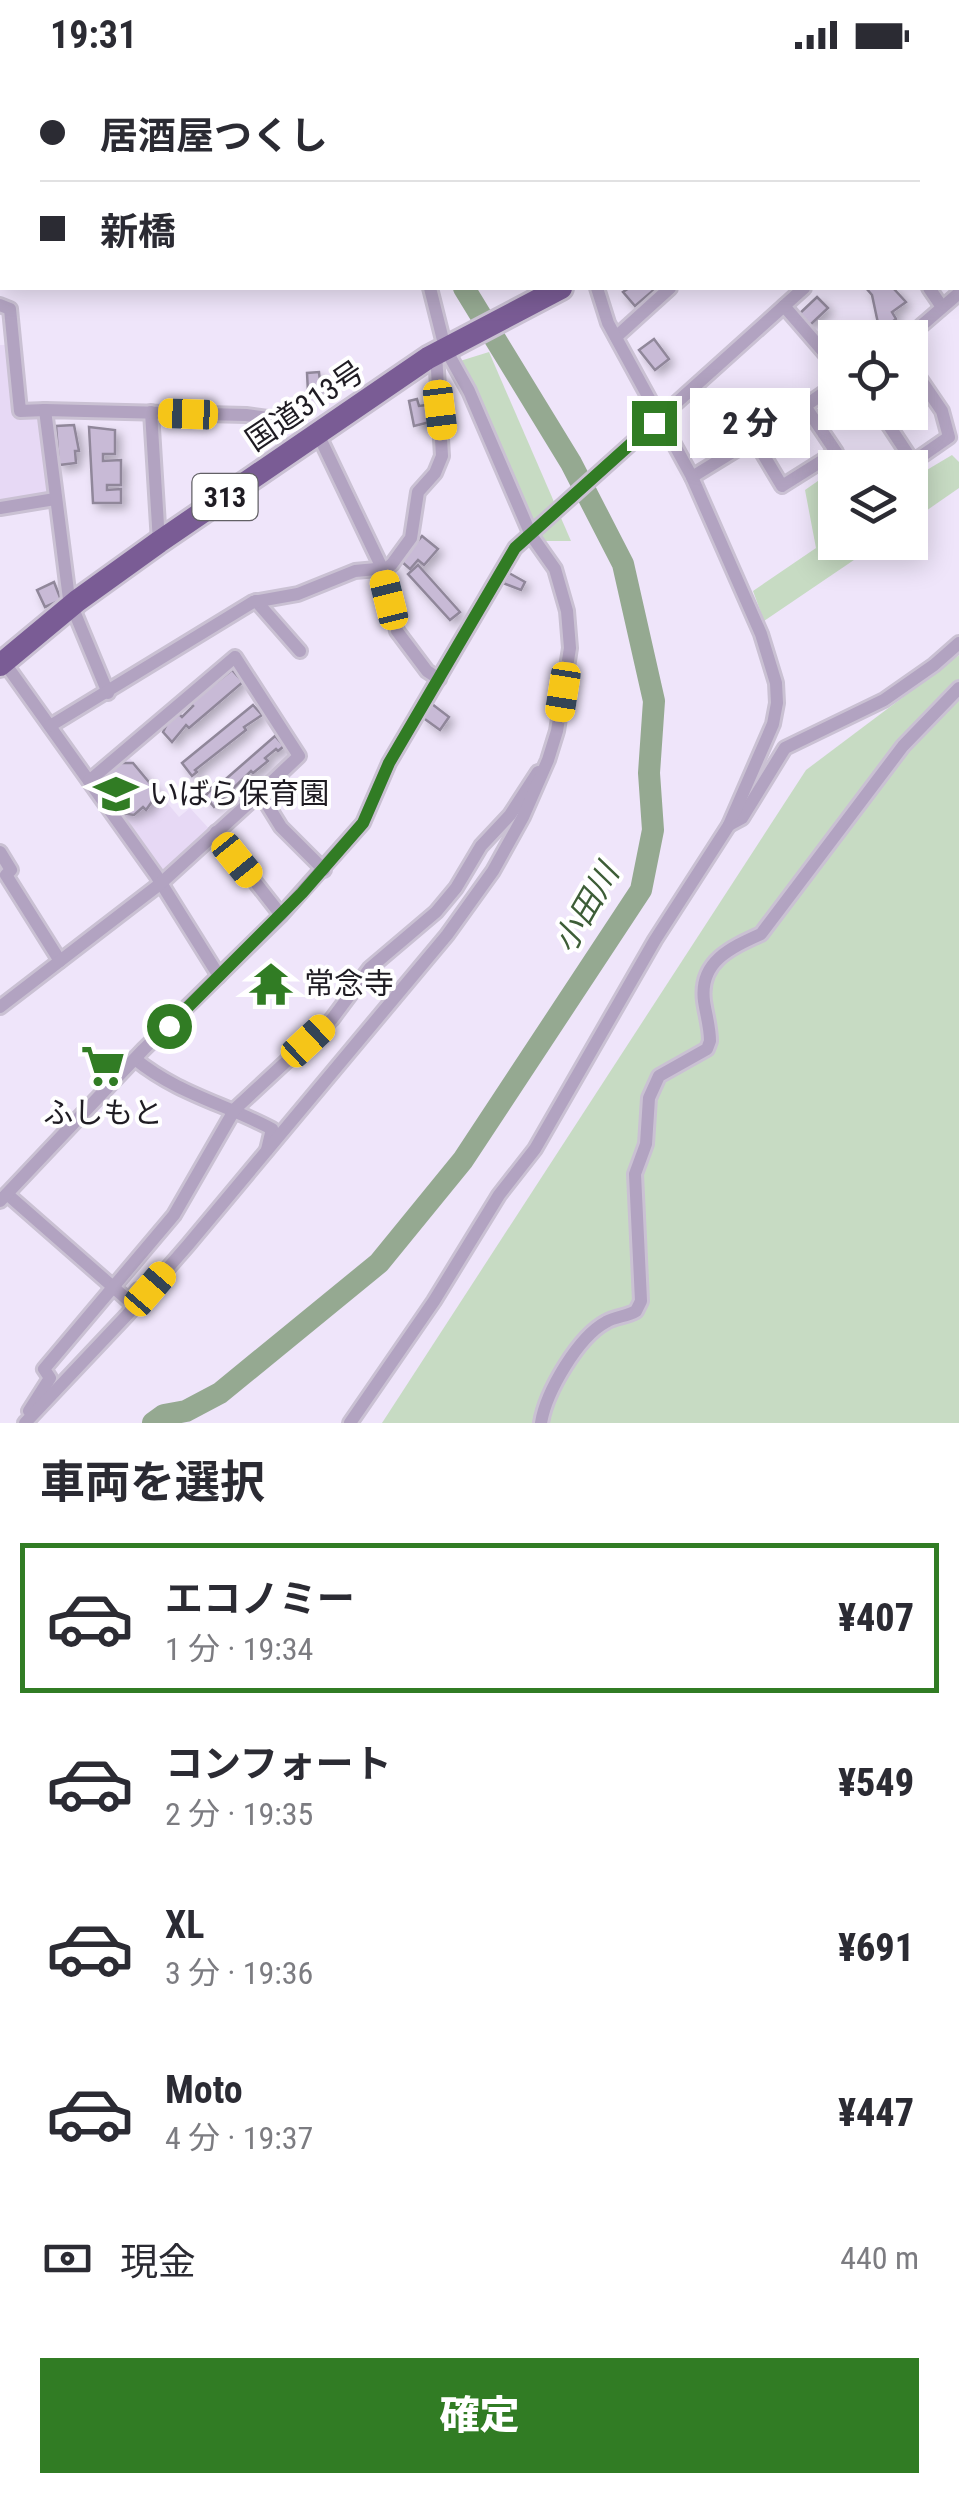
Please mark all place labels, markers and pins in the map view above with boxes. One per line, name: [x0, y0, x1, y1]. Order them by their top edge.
school or university icon: いばら保育園: [92, 770, 140, 818]
place label: いばら保育園: [149, 776, 329, 811]
temple icon: 常念寺: [247, 960, 295, 1008]
place label: 常念寺: [304, 966, 394, 1001]
supermarket icon: ふしもと: [79, 1042, 127, 1090]
place label: ふしもと: [43, 1095, 163, 1130]

